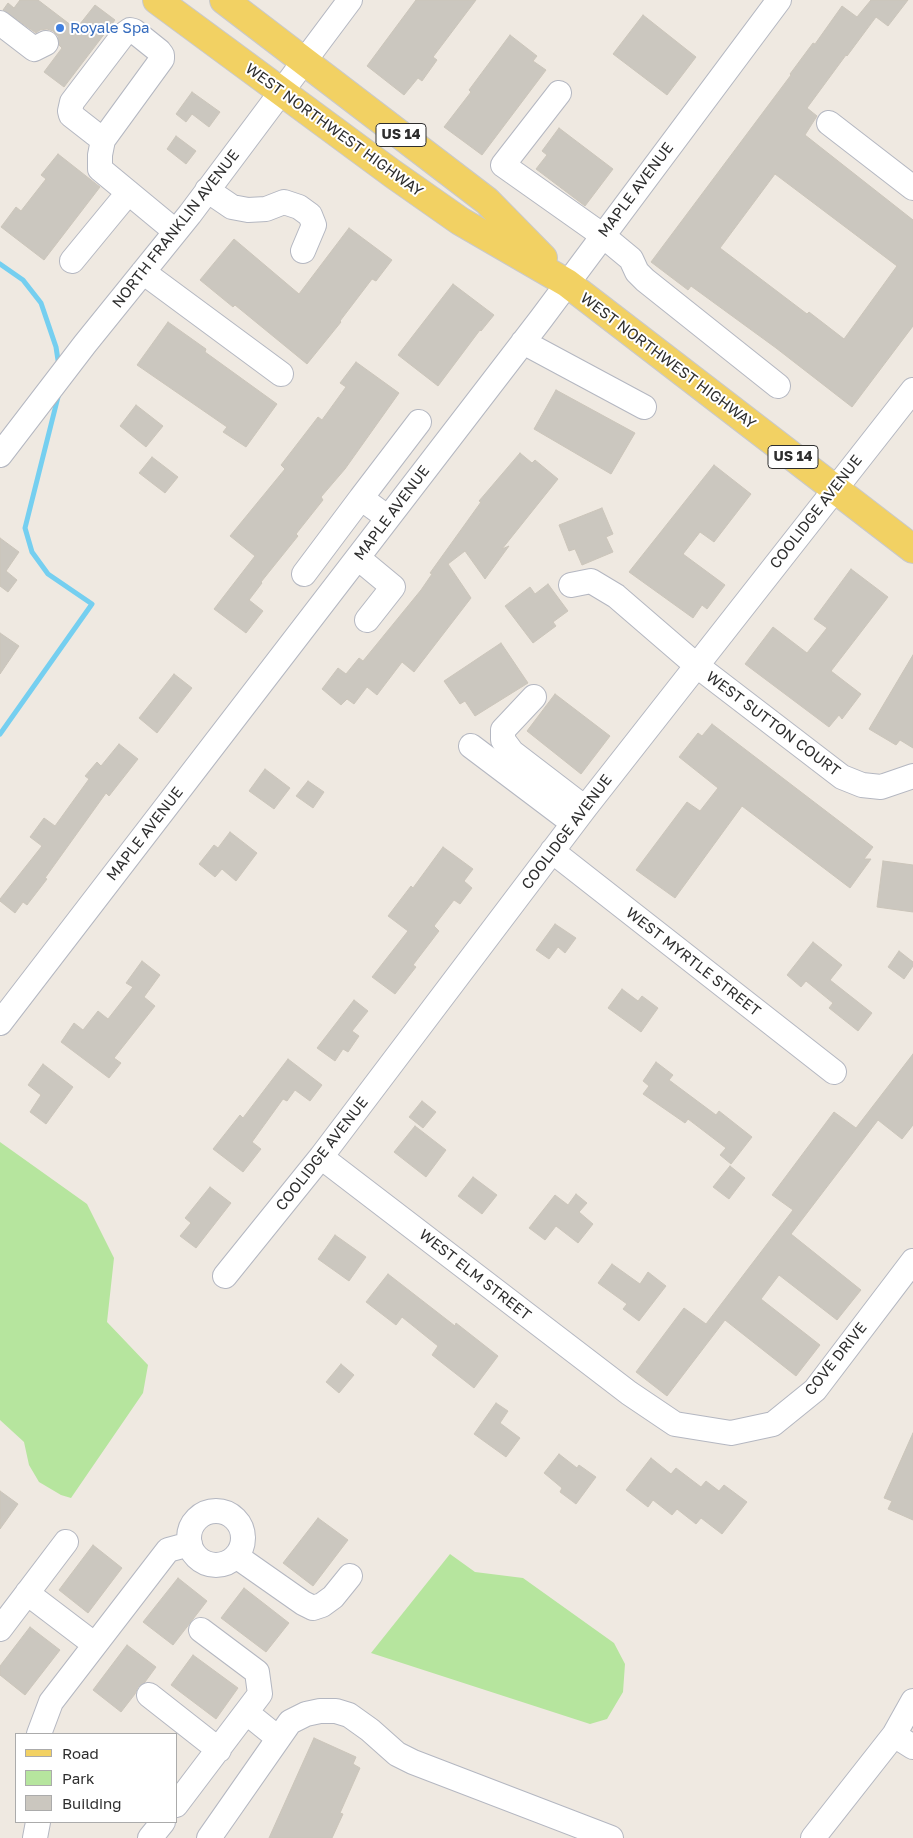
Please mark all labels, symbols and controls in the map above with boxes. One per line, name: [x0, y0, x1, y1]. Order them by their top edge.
place label: Royale Spa: [70, 19, 150, 37]
marker: Royale Spa: [54, 22, 66, 34]
street label: WEST NORTHWEST HIGHWAY: [242, 60, 426, 200]
road number: US 14: [376, 124, 426, 146]
street label: MAPLE AVENUE: [595, 139, 677, 241]
street label: NORTH FRANKLIN AVENUE: [109, 146, 243, 312]
street label: WEST NORTHWEST HIGHWAY: [577, 289, 759, 433]
road number: US 14: [768, 446, 818, 468]
street label: COOLIDGE AVENUE: [766, 452, 866, 572]
street label: MAPLE AVENUE: [351, 462, 433, 564]
street label: WEST SUTTON COURT: [702, 668, 844, 780]
street label: COOLIDGE AVENUE: [518, 771, 616, 893]
street label: MAPLE AVENUE: [103, 784, 187, 884]
street label: WEST MYRTLE STREET: [622, 904, 764, 1020]
street label: COOLIDGE AVENUE: [272, 1094, 372, 1214]
street label: WEST ELM STREET: [415, 1226, 535, 1324]
street label: COVE DRIVE: [801, 1319, 871, 1399]
legend: [15, 1733, 178, 1823]
text: Road: [62, 1744, 99, 1762]
text: Park: [62, 1769, 94, 1787]
text: Building: [62, 1794, 122, 1812]

